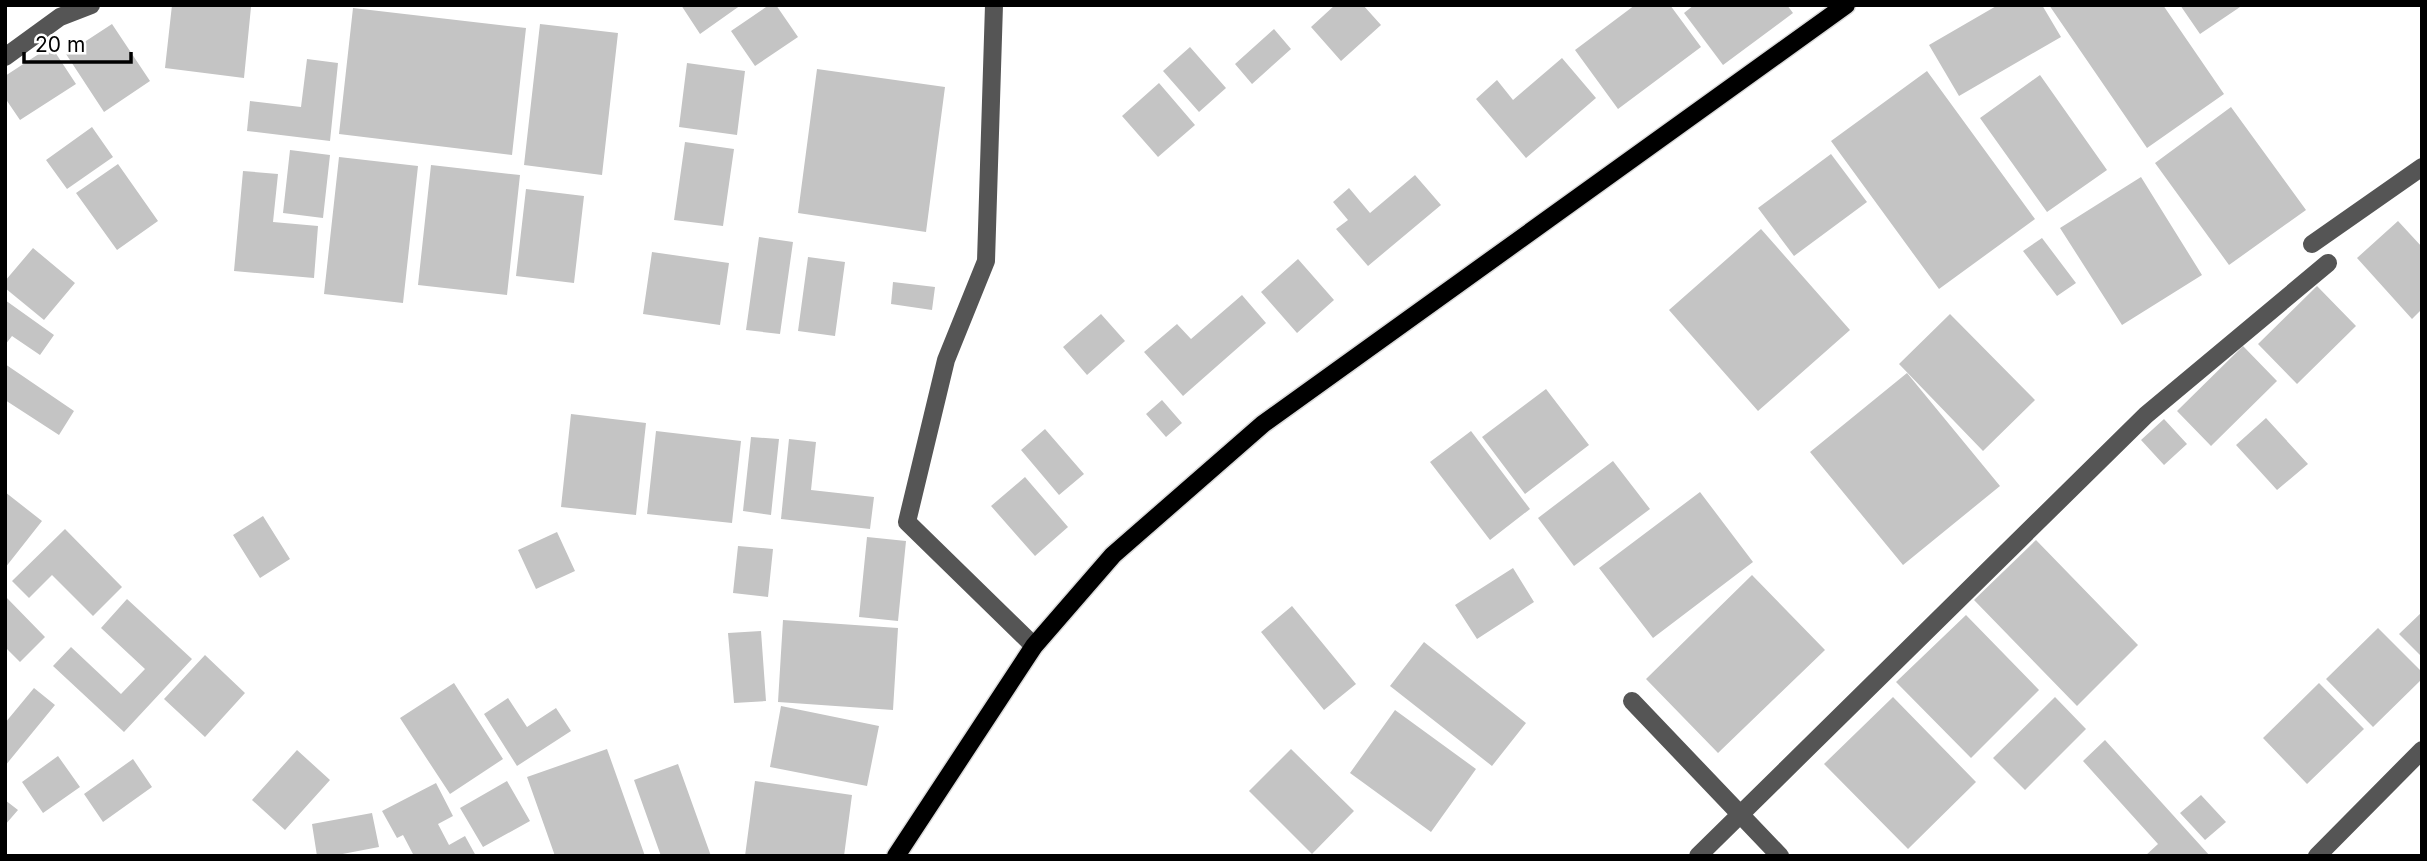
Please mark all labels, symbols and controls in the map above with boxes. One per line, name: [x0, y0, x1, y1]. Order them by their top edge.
scale bar: [24, 21, 131, 65]
text: 20 m: [35, 32, 85, 57]

